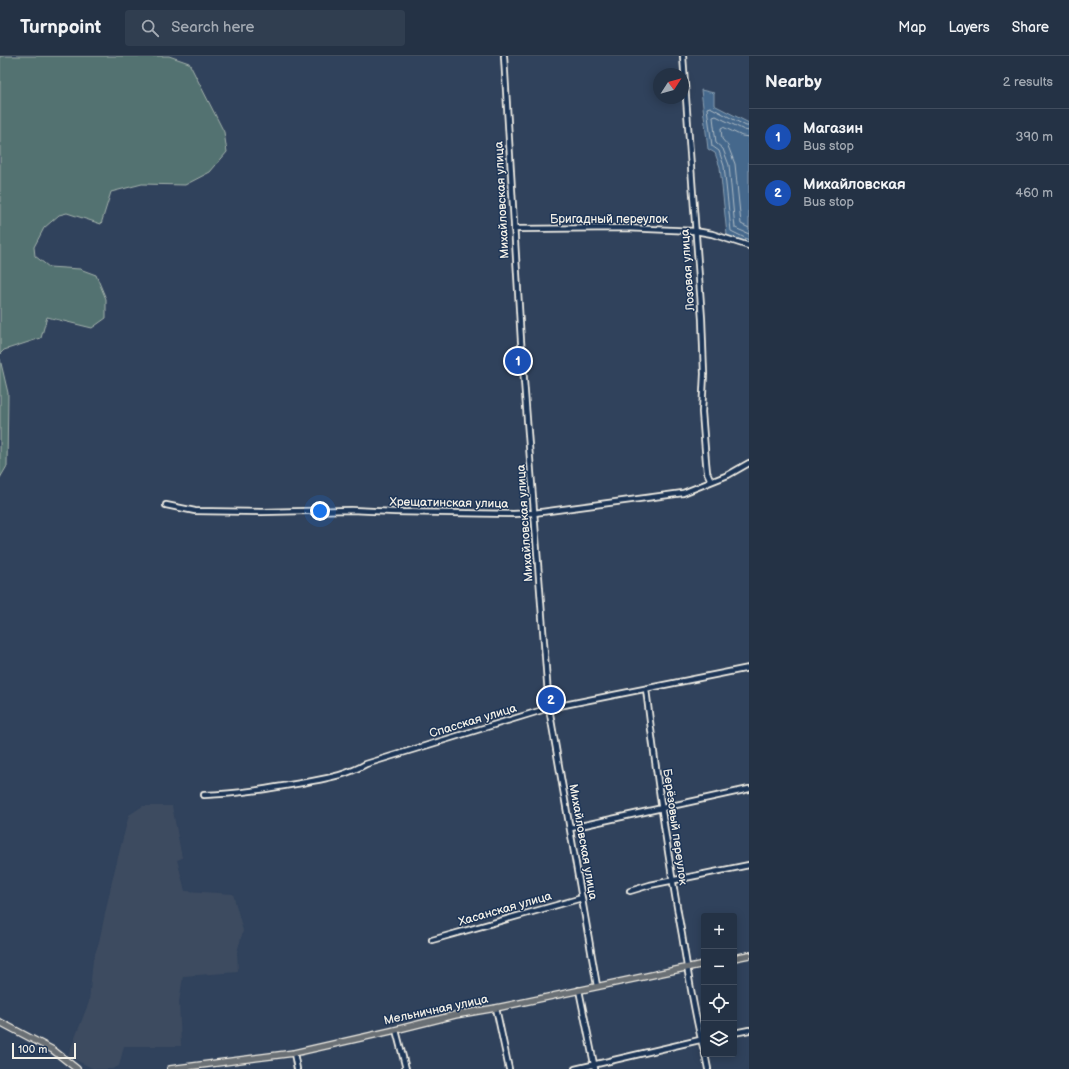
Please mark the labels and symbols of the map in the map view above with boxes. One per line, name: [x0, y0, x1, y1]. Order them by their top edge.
north arrow: [653, 68, 689, 104]
street label: Михайловская улица: [491, 141, 513, 259]
street label: Бригадный переулок: [550, 212, 669, 227]
street label: Лозовая улица: [678, 228, 698, 313]
pin: 1: [505, 346, 531, 376]
street label: Михайловская улица: [513, 464, 537, 582]
street label: Хрещатинская улица: [389, 494, 509, 512]
your location: [310, 501, 330, 521]
pin: 2: [538, 685, 564, 715]
street label: Спасская улица: [428, 701, 518, 741]
street label: Берёзовый переулок: [659, 768, 691, 887]
street label: Михайловская улица: [565, 783, 601, 901]
street label: Хасанская улица: [457, 889, 553, 929]
street label: Мельничная улица: [383, 992, 489, 1028]
scale bar: [12, 1041, 76, 1060]

